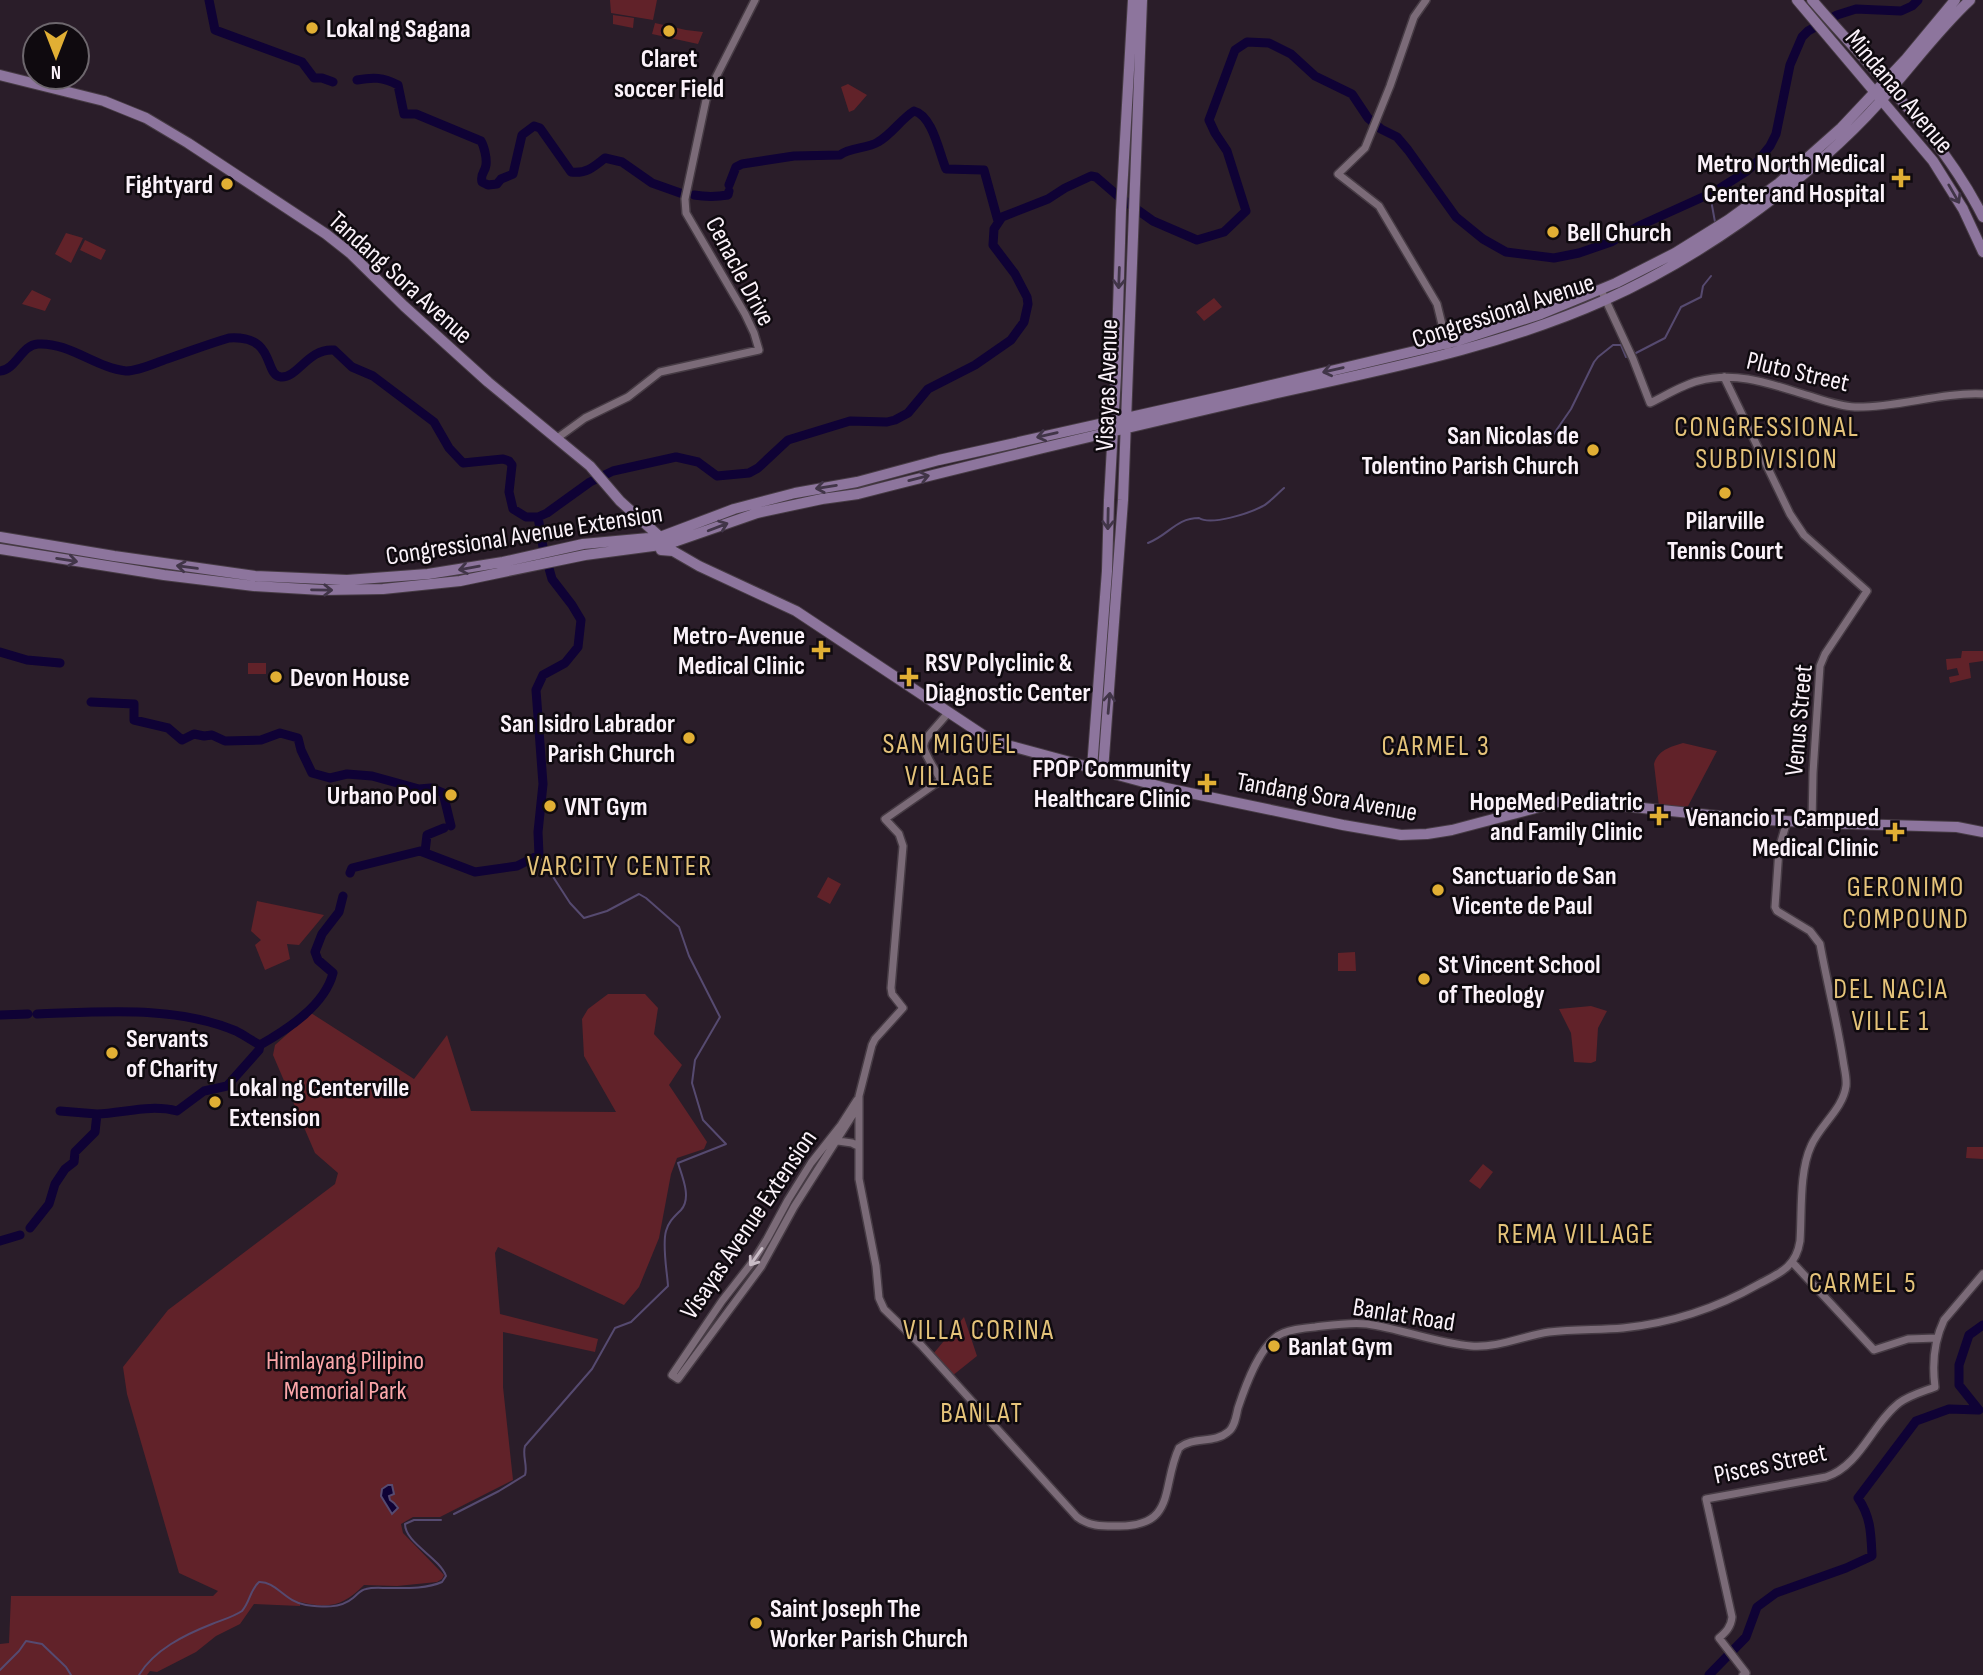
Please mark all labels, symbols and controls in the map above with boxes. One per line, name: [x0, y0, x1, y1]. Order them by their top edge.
place label: Lokal ng Sagana: [326, 14, 471, 45]
marker: Lokal ng Sagana: [304, 20, 320, 36]
north arrow: [21, 21, 91, 91]
marker: Claret soccer Field: [661, 23, 677, 39]
street label: Mindanao Avenue: [1838, 24, 1960, 160]
place label: Claret soccer Field: [614, 44, 724, 105]
text: N: [51, 60, 61, 83]
place label: Metro North Medical Center and Hospital: [1697, 149, 1885, 210]
marker: Metro North Medical Center and Hospital: [1891, 168, 1911, 188]
place label: Fightyard: [125, 170, 213, 201]
marker: Fightyard: [219, 176, 235, 192]
one-way arrow: [1947, 183, 1961, 203]
street label: Tandang Sora Avenue: [322, 205, 478, 351]
street label: Cenacle Drive: [698, 212, 781, 332]
place label: Bell Church: [1567, 218, 1672, 249]
marker: Bell Church: [1545, 224, 1561, 240]
one-way arrow: [1113, 267, 1126, 290]
street label: Congressional Avenue: [1408, 267, 1599, 356]
street label: Visayas Avenue: [1090, 318, 1125, 452]
street label: Pluto Street: [1743, 346, 1852, 399]
one-way arrow: [1322, 364, 1345, 378]
district label: CONGRESSIONAL SUBDIVISION: [1674, 411, 1860, 476]
place label: San Nicolas de Tolentino Parish Church: [1361, 421, 1579, 482]
one-way arrow: [1036, 429, 1059, 442]
marker: San Nicolas de Tolentino Parish Church: [1585, 442, 1601, 458]
one-way arrow: [907, 471, 930, 484]
one-way arrow: [815, 481, 838, 494]
marker: Pilarville Tennis Court: [1717, 485, 1733, 501]
street label: Congressional Avenue Extension: [384, 498, 665, 573]
place label: Pilarville Tennis Court: [1667, 506, 1784, 567]
one-way arrow: [1101, 508, 1115, 531]
one-way arrow: [706, 519, 728, 532]
one-way arrow: [55, 554, 78, 567]
one-way arrow: [176, 560, 199, 573]
one-way arrow: [459, 562, 481, 575]
one-way arrow: [310, 583, 333, 597]
place label: Metro-Avenue Medical Clinic: [673, 621, 805, 682]
marker: Metro-Avenue Medical Clinic: [811, 640, 831, 660]
place label: RSV Polyclinic & Diagnostic Center: [925, 648, 1091, 709]
place label: Devon House: [290, 663, 410, 694]
street label: Venus Street: [1779, 663, 1820, 777]
marker: RSV Polyclinic & Diagnostic Center: [899, 667, 919, 687]
marker: Devon House: [268, 669, 284, 685]
one-way arrow: [1103, 692, 1116, 715]
place label: San Isidro Labrador Parish Church: [500, 709, 675, 770]
district label: SAN MIGUEL VILLAGE: [883, 728, 1017, 793]
marker: San Isidro Labrador Parish Church: [681, 730, 697, 746]
district label: CARMEL 3: [1381, 730, 1491, 763]
place label: FPOP Community Healthcare Clinic: [1032, 754, 1191, 815]
street label: Tandang Sora Avenue: [1234, 766, 1420, 829]
marker: FPOP Community Healthcare Clinic: [1197, 773, 1217, 793]
place label: Urbano Pool: [327, 781, 437, 812]
marker: Urbano Pool: [443, 787, 459, 803]
place label: HopeMed Pediatric and Family Clinic: [1470, 787, 1643, 848]
place label: VNT Gym: [564, 792, 647, 823]
marker: VNT Gym: [542, 798, 558, 814]
place label: Venancio T. Campued Medical Clinic: [1686, 803, 1879, 864]
marker: HopeMed Pediatric and Family Clinic: [1649, 806, 1669, 826]
marker: Venancio T. Campued Medical Clinic: [1885, 822, 1905, 842]
district label: VARCITY CENTER: [527, 850, 713, 883]
place label: Sanctuario de San Vicente de Paul: [1452, 861, 1617, 922]
district label: GERONIMO COMPOUND: [1842, 871, 1970, 936]
marker: Sanctuario de San Vicente de Paul: [1430, 882, 1446, 898]
place label: St Vincent School of Theology: [1438, 950, 1601, 1011]
marker: St Vincent School of Theology: [1416, 971, 1432, 987]
district label: DEL NACIA VILLE 1: [1833, 973, 1949, 1038]
place label: Servants of Charity: [126, 1024, 218, 1085]
marker: Servants of Charity: [104, 1045, 120, 1061]
place label: Lokal ng Centerville Extension: [229, 1073, 409, 1134]
marker: Lokal ng Centerville Extension: [207, 1094, 223, 1110]
street label: Visayas Avenue Extension: [674, 1124, 824, 1326]
district label: REMA VILLAGE: [1497, 1218, 1655, 1251]
one-way arrow: [749, 1246, 763, 1266]
district label: CARMEL 5: [1809, 1267, 1917, 1300]
street label: Banlat Road: [1350, 1292, 1457, 1339]
district label: VILLA CORINA: [903, 1314, 1055, 1347]
place label: Banlat Gym: [1288, 1332, 1393, 1363]
marker: Banlat Gym: [1266, 1338, 1282, 1354]
park label: Himlayang Pilipino Memorial Park: [266, 1346, 424, 1407]
district label: BANLAT: [940, 1397, 1024, 1430]
street label: Pisces Street: [1711, 1437, 1829, 1492]
place label: Saint Joseph The Worker Parish Church: [770, 1594, 968, 1655]
marker: Saint Joseph The Worker Parish Church: [748, 1615, 764, 1631]

